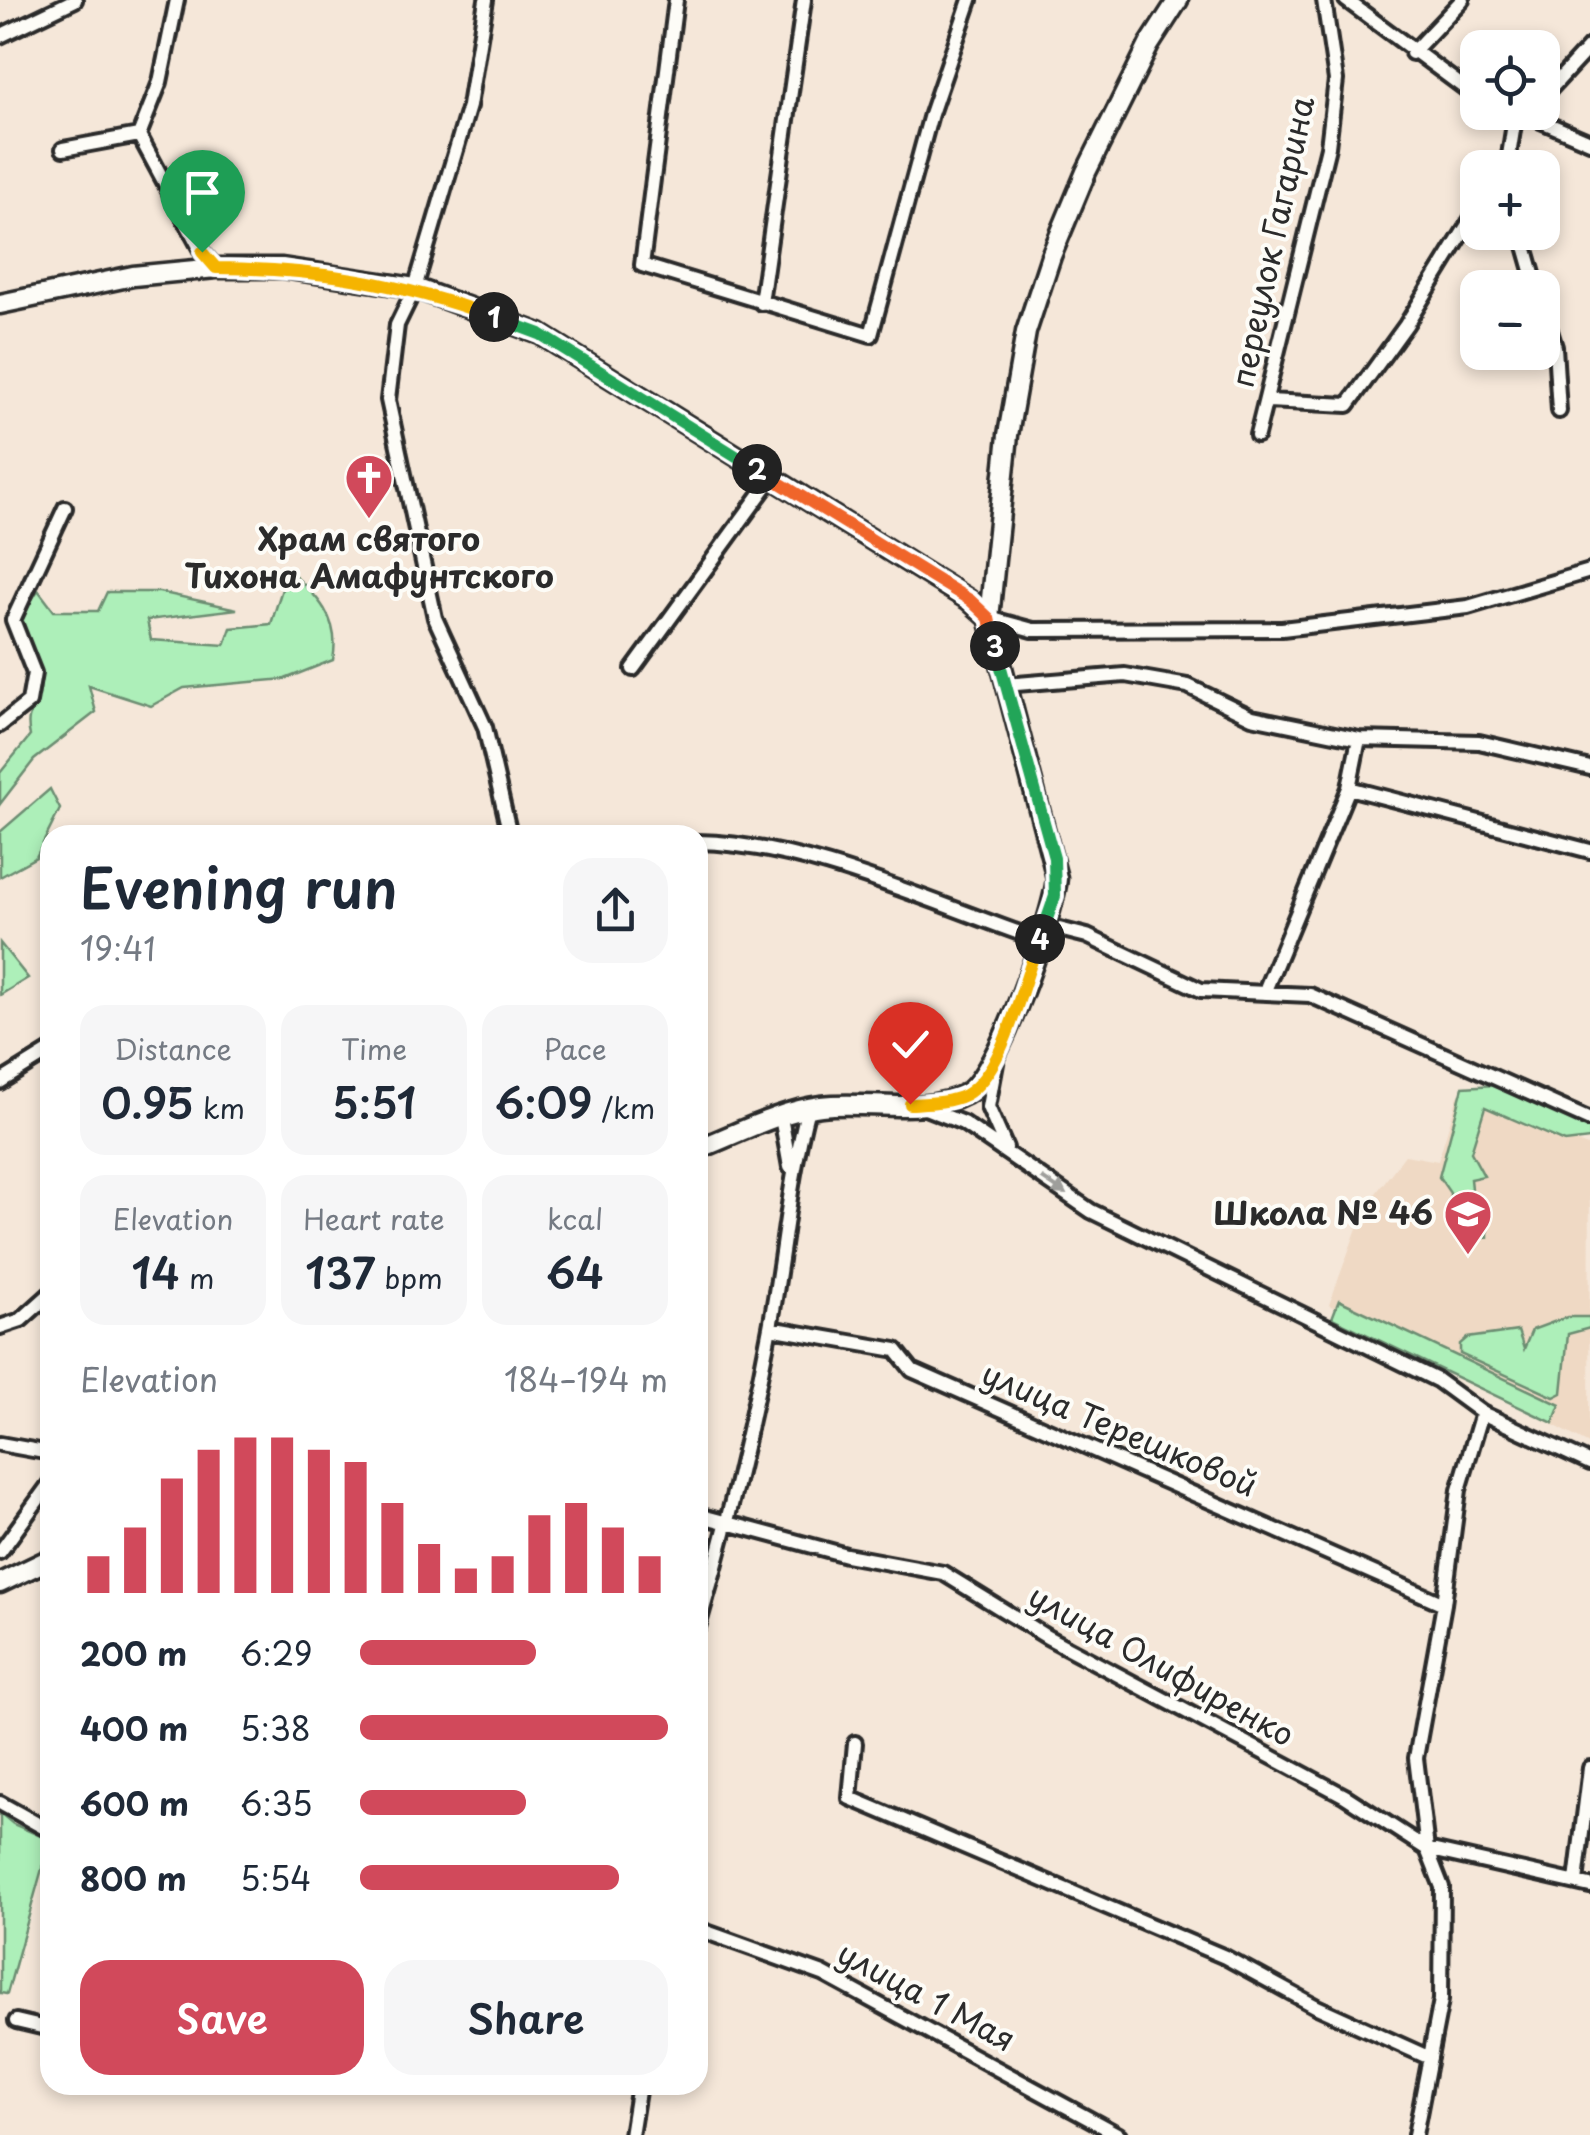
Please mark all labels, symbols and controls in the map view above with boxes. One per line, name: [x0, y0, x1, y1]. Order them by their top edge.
map controls: [1460, 30, 1560, 370]
button: locate: [1460, 30, 1560, 130]
street label: переулок Гагарина: [1217, 92, 1325, 391]
pin: [160, 150, 245, 253]
button: +: [1460, 150, 1560, 250]
icon: arrive: [175, 165, 230, 220]
button: −: [1460, 270, 1560, 370]
pin: 1: [469, 292, 519, 342]
text: 1: [487, 295, 501, 338]
pin: 2: [732, 444, 782, 494]
text: 2: [747, 447, 767, 490]
church icon: Храм святого Тихона Амафунтского: [343, 452, 395, 520]
place label: Храм святого Тихона Амафунтского: [184, 514, 554, 599]
pin: 3: [970, 621, 1020, 671]
text: 3: [986, 624, 1004, 667]
text: Evening run: [80, 845, 398, 928]
button: share: [563, 858, 668, 963]
pin: 4: [1015, 914, 1065, 964]
text: 4: [1030, 917, 1050, 960]
text: 19:41: [80, 924, 156, 972]
pin: [868, 1002, 953, 1105]
icon: check: [883, 1017, 938, 1072]
text: Distance: [114, 1027, 232, 1070]
text: Time: [341, 1027, 407, 1070]
text: Pace: [543, 1027, 607, 1070]
text: 0.95: [101, 1070, 194, 1133]
text: 5:51: [332, 1070, 416, 1133]
text: 6:09: [495, 1070, 592, 1133]
text: km: [194, 1086, 245, 1129]
text: /km: [592, 1086, 655, 1129]
one-way arrow: [1041, 1176, 1068, 1194]
place label: Школа № 46: [1213, 1188, 1433, 1236]
school or university icon: Школа № 46: [1442, 1188, 1494, 1256]
text: Elevation: [113, 1197, 233, 1240]
text: Heart rate: [303, 1197, 445, 1240]
text: kcal: [547, 1197, 603, 1240]
text: 14: [132, 1240, 180, 1303]
text: 137: [305, 1240, 376, 1303]
text: 64: [546, 1240, 604, 1303]
text: m: [180, 1256, 214, 1299]
text: bpm: [376, 1256, 443, 1299]
street label: улица Терешковой: [975, 1349, 1265, 1508]
text: Elevation: [80, 1355, 218, 1403]
text: 184–194 m: [504, 1355, 668, 1403]
street label: улица Олифиренко: [1020, 1571, 1304, 1757]
text: 200 m: [80, 1629, 187, 1677]
text: 6:29: [240, 1629, 312, 1677]
text: 400 m: [80, 1704, 188, 1752]
text: 5:38: [240, 1704, 311, 1752]
text: 600 m: [80, 1779, 189, 1827]
text: 6:35: [240, 1779, 313, 1827]
text: 800 m: [80, 1854, 187, 1902]
text: 5:54: [240, 1854, 311, 1902]
street label: улица 1 Мая: [829, 1928, 1024, 2062]
button: Save: [80, 1960, 364, 2075]
button: Share: [384, 1960, 668, 2075]

